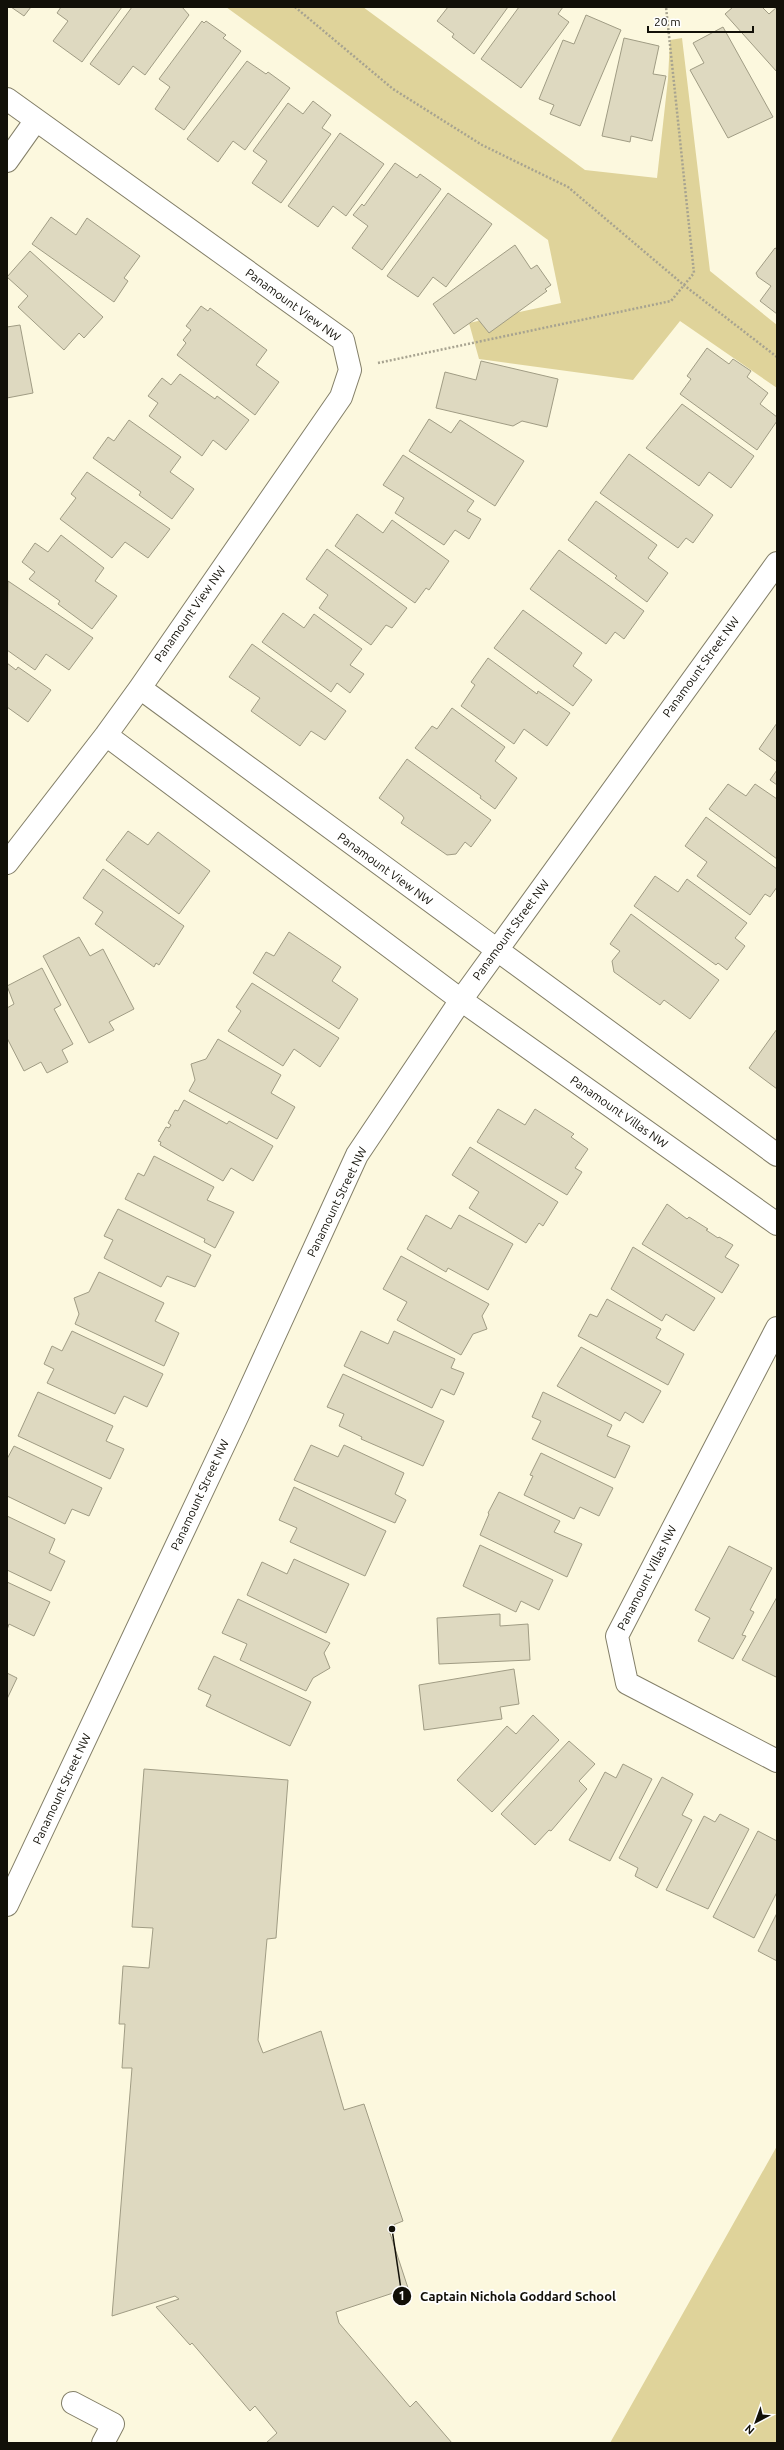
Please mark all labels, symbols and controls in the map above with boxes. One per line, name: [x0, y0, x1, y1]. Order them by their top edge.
scale bar: [648, 8, 753, 34]
text: 20 m: [654, 15, 681, 28]
street label: Panamount View NW: [243, 266, 343, 343]
street label: Panamount View NW: [152, 563, 228, 664]
street label: Panamount Street NW: [660, 614, 741, 719]
street label: Panamount View NW: [335, 830, 435, 907]
street label: Panamount Street NW: [470, 877, 551, 982]
street label: Panamount Villas NW: [568, 1073, 670, 1150]
street label: Panamount Street NW: [304, 1145, 369, 1259]
street label: Panamount Street NW: [168, 1437, 231, 1552]
street label: Panamount Villas NW: [614, 1523, 679, 1632]
street label: Panamount Street NW: [30, 1731, 93, 1846]
callout: Captain Nichola Goddard School: [392, 2284, 624, 2309]
text: 1: [399, 2289, 405, 2302]
text: Captain Nichola Goddard School: [420, 2289, 616, 2303]
north arrow: [736, 2402, 776, 2442]
text: N: [742, 2422, 756, 2437]

